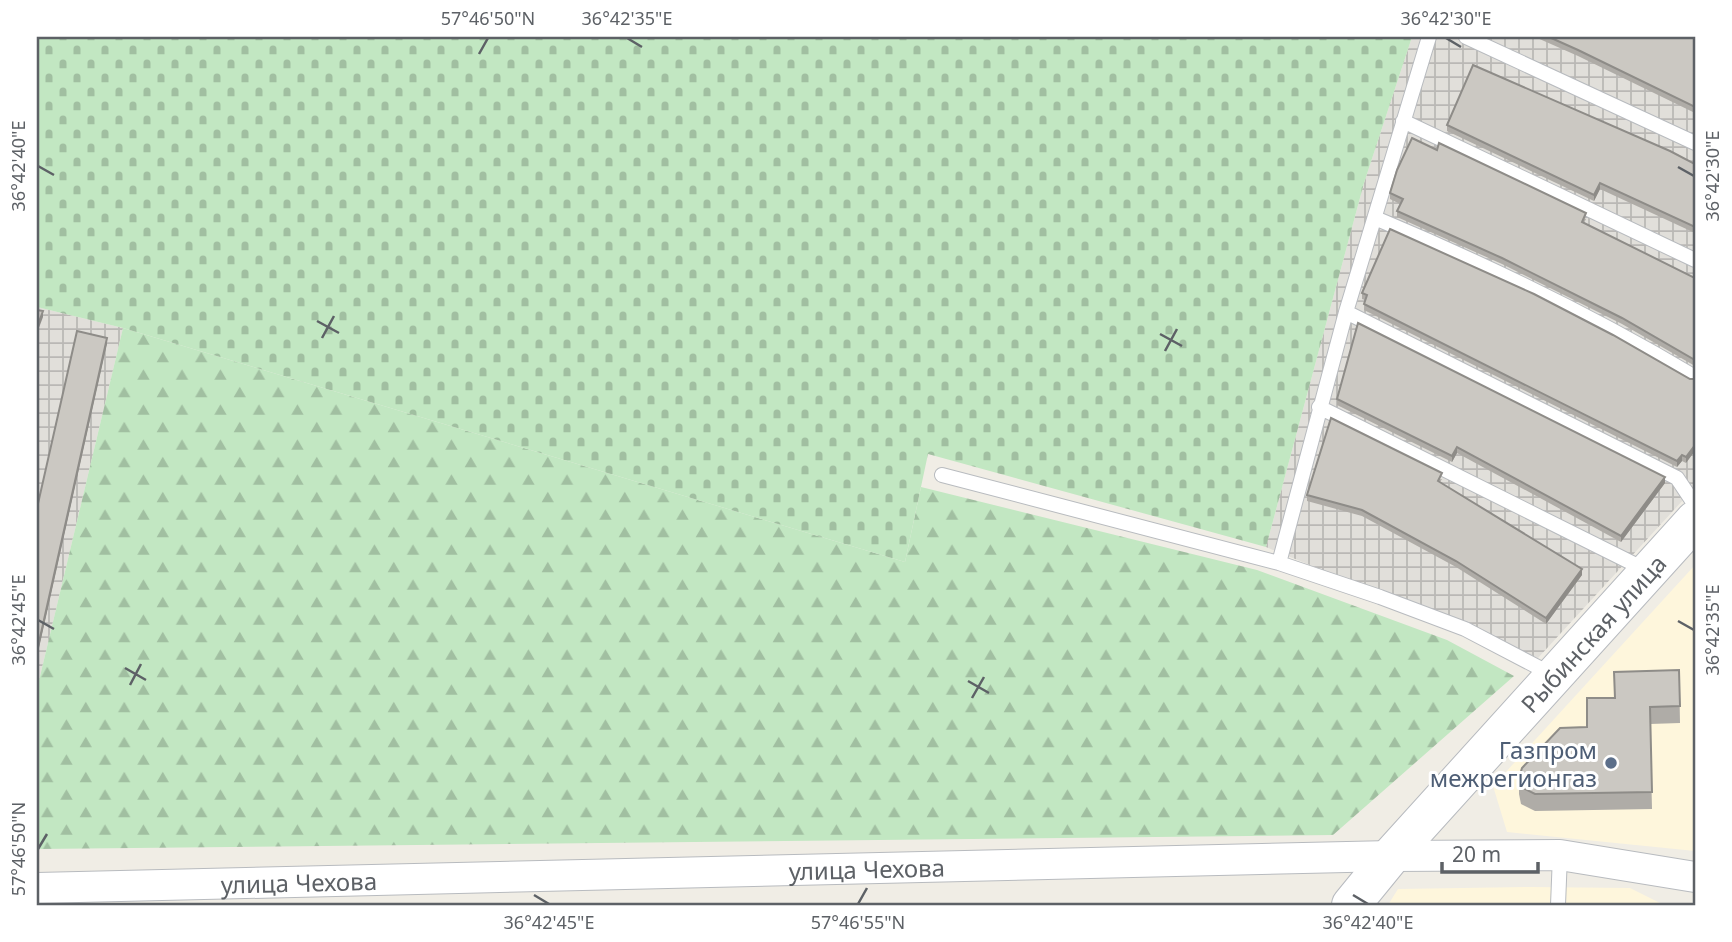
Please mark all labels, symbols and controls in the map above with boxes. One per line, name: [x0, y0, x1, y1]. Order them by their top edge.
text: 57°46'50"N: [441, 6, 535, 30]
text: 36°42'35"E: [582, 6, 672, 30]
text: 36°42'30"E: [1401, 6, 1491, 30]
text: 36°42'40"E: [6, 121, 30, 211]
text: 36°42'30"E: [1700, 131, 1724, 221]
street label: Рыбинская улица: [1513, 547, 1673, 719]
text: 36°42'45"E: [6, 575, 30, 665]
text: 36°42'35"E: [1700, 585, 1724, 675]
place label: Газпром межрегионгаз: [1430, 733, 1597, 794]
marker: Газпром межрегионгаз: [1603, 755, 1619, 771]
text: 57°46'50"N: [6, 802, 30, 896]
scale bar: [1442, 830, 1538, 874]
text: 20 m: [1452, 840, 1501, 868]
street label: улица Чехова: [788, 850, 945, 887]
street label: улица Чехова: [220, 863, 377, 900]
text: 36°42'45"E: [504, 910, 594, 934]
text: 57°46'55"N: [811, 910, 905, 934]
text: 36°42'40"E: [1323, 910, 1413, 934]

